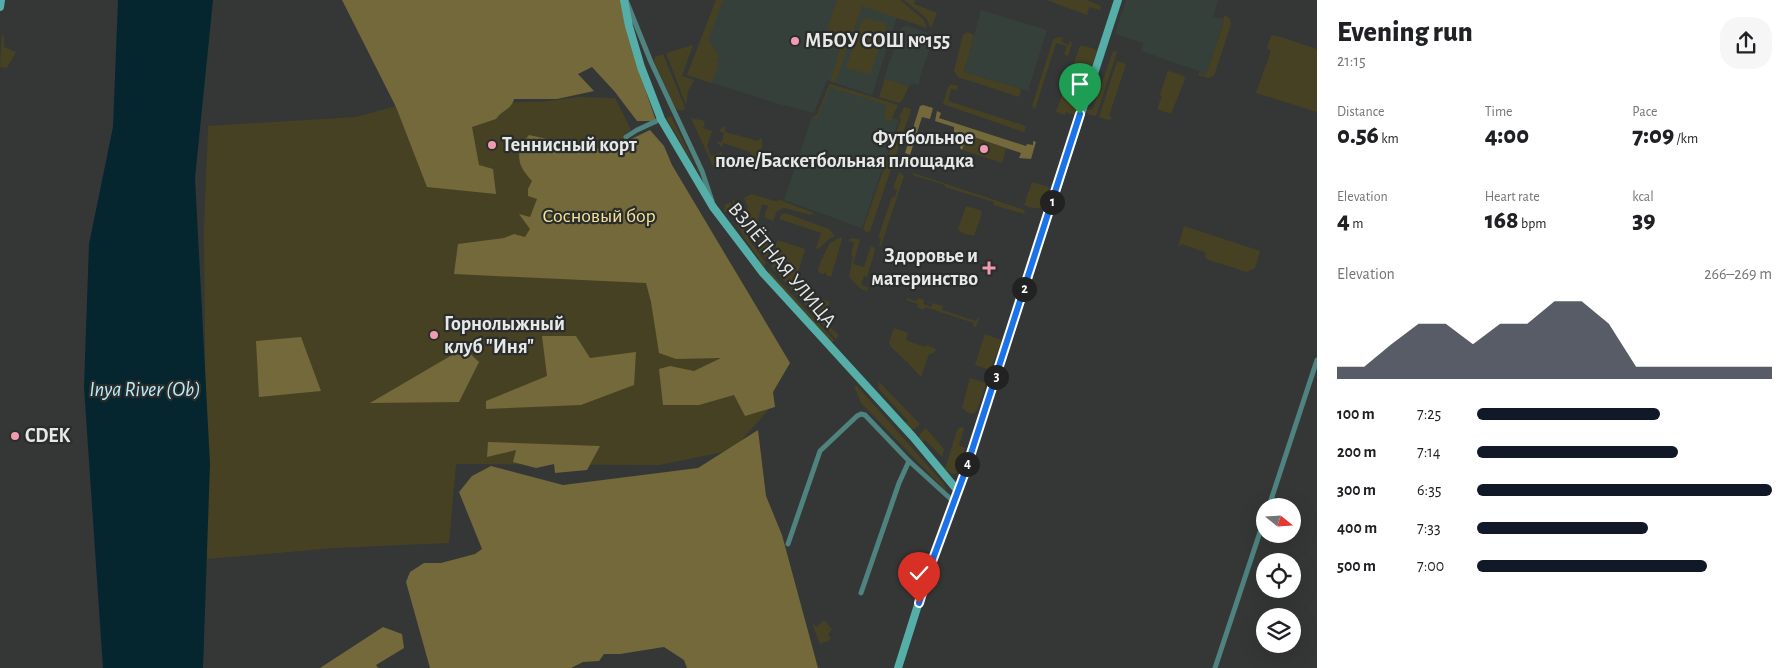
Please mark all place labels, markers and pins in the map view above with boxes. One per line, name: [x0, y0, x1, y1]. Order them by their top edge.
place label: МБОУ СОШ №155: [805, 31, 950, 51]
marker: МБОУ СОШ №155: [789, 35, 801, 47]
pin: [1059, 63, 1101, 114]
place label: Футбольное поле/Баскетбольная площадка: [715, 128, 975, 171]
place label: Теннисный корт: [502, 135, 637, 155]
marker: Теннисный корт: [486, 139, 498, 151]
marker: Футбольное поле/Баскетбольная площадка: [978, 143, 990, 155]
pin: 1: [1040, 190, 1064, 214]
place label: Здоровье и материнство: [871, 246, 978, 289]
marker: Здоровье и материнство: [982, 261, 996, 275]
pin: 2: [1012, 276, 1036, 302]
place label: Горнолыжный клуб "Иня": [444, 314, 565, 357]
marker: Горнолыжный клуб "Иня": [428, 329, 440, 341]
pin: 3: [984, 364, 1008, 390]
place label: CDEK: [25, 426, 71, 446]
marker: CDEK: [9, 430, 21, 442]
pin: 4: [954, 452, 980, 476]
pin: [898, 552, 940, 603]

